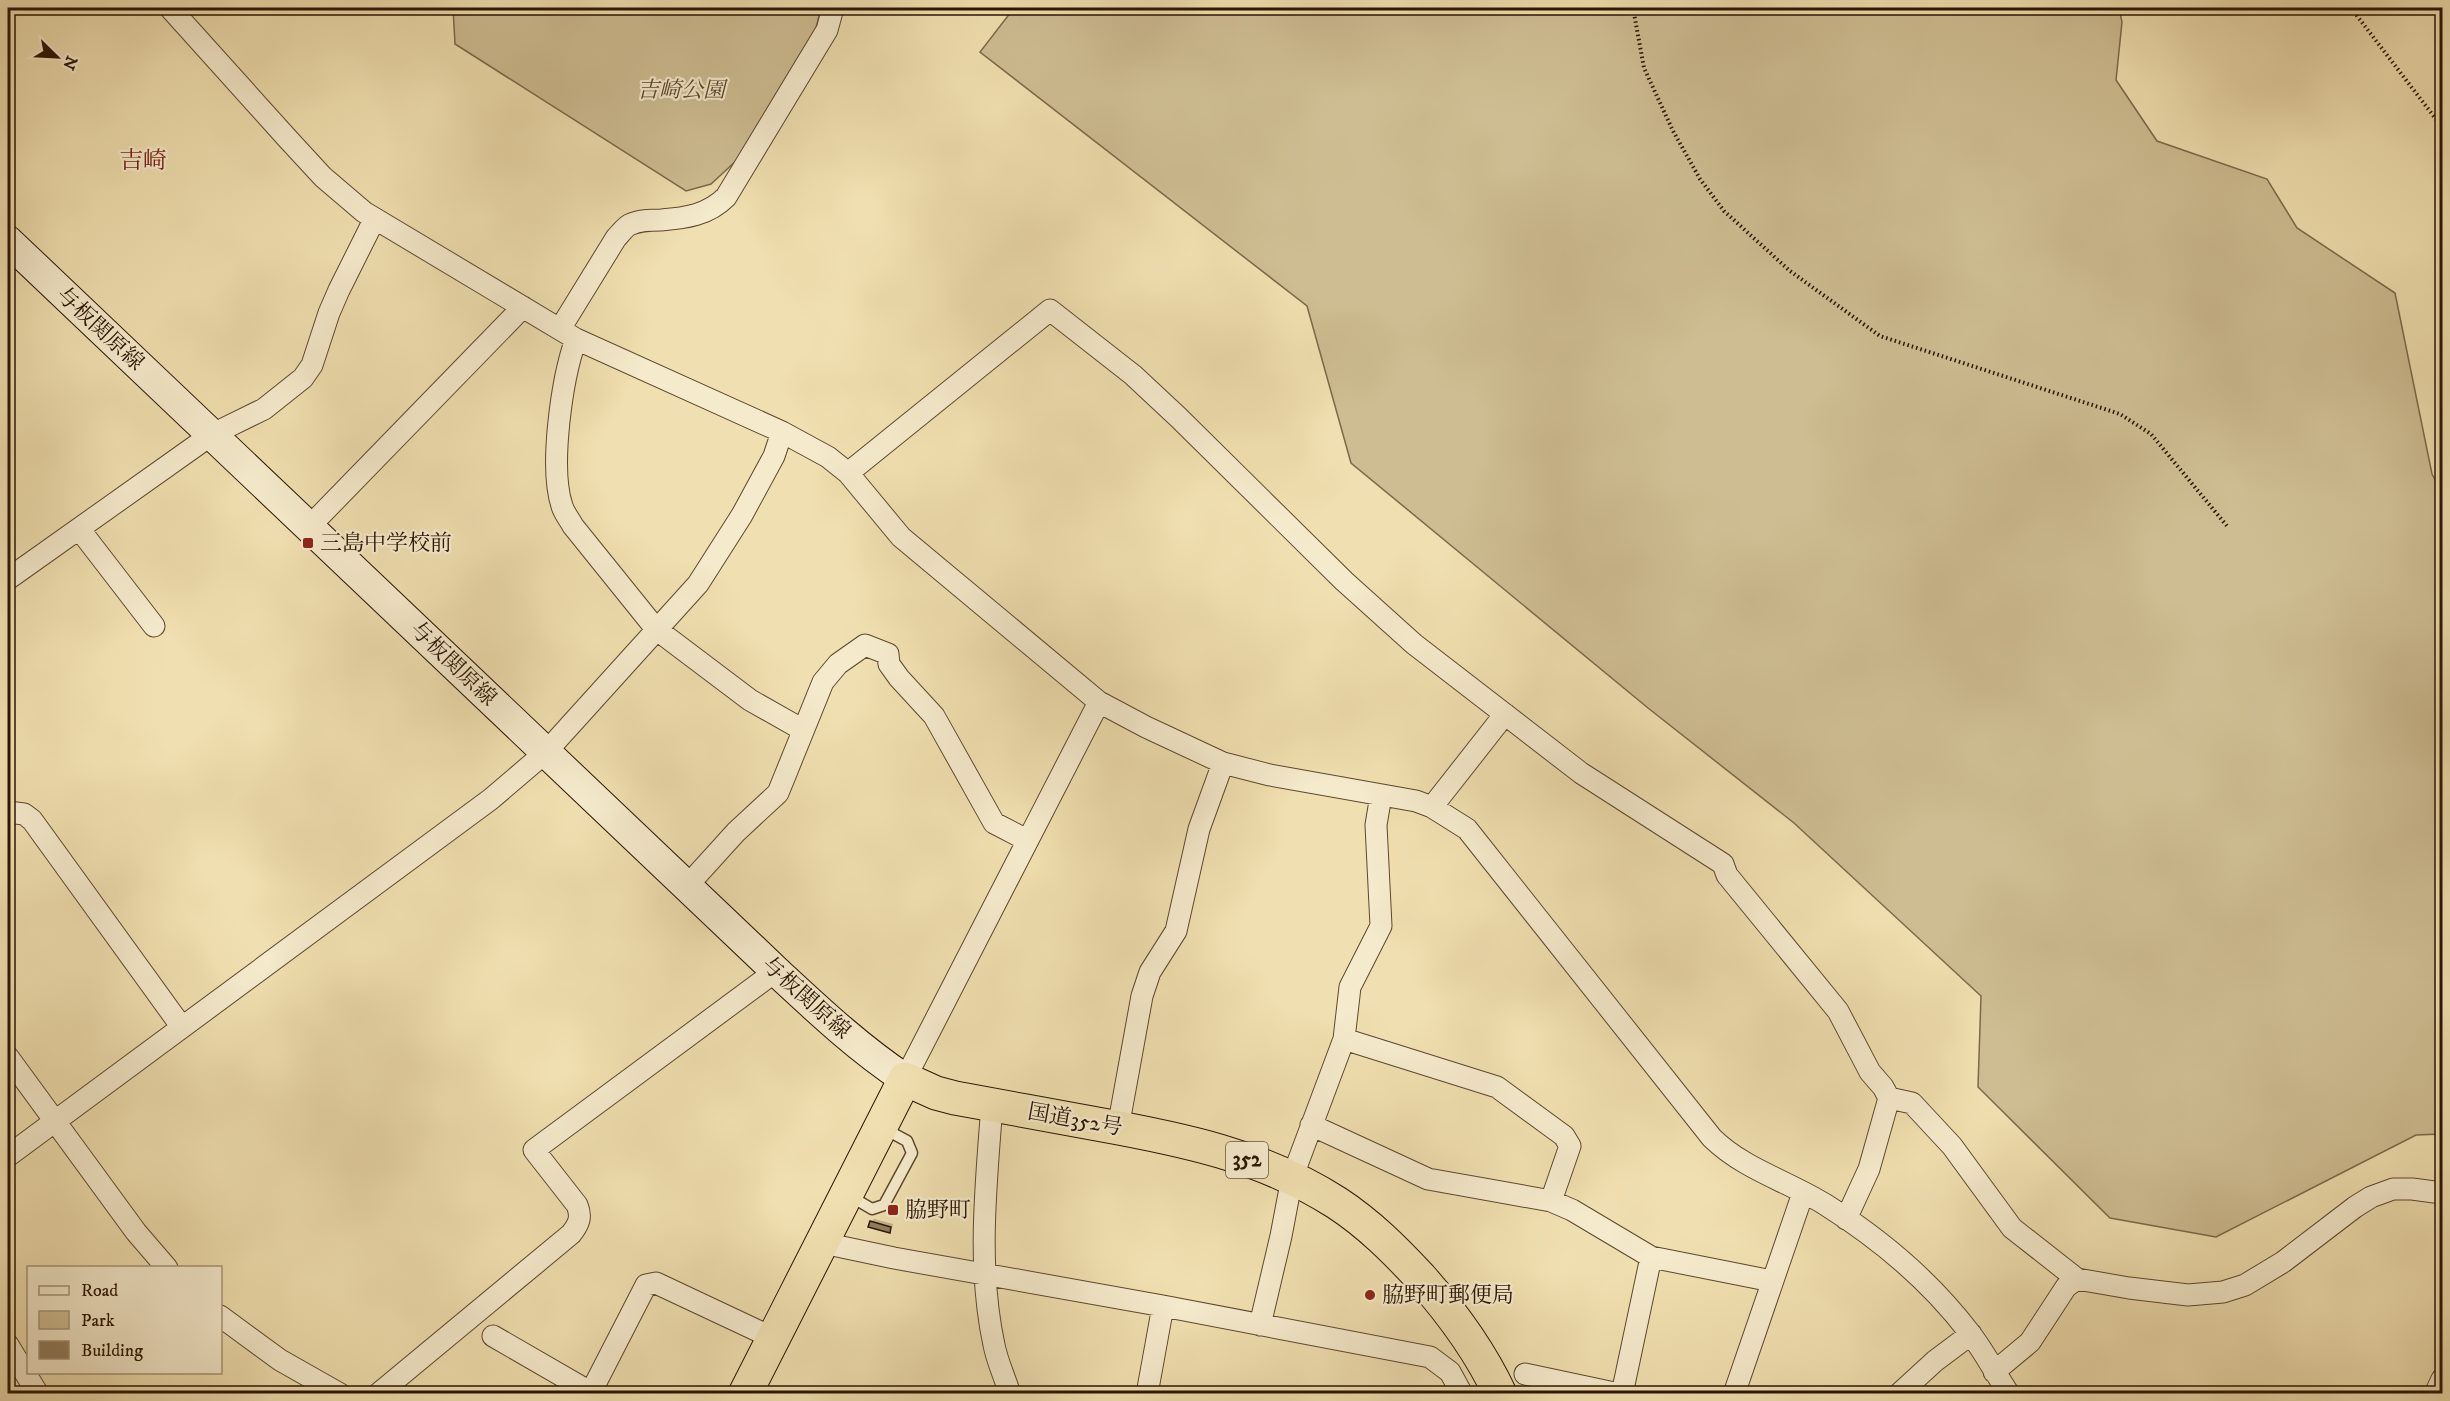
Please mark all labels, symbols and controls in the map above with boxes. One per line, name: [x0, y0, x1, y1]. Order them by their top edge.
north arrow: [27, 27, 87, 87]
text: N: [58, 53, 82, 73]
park label: 吉崎公園: [637, 77, 728, 104]
district label: 吉崎: [119, 146, 167, 176]
street label: 与板関原線: [51, 282, 149, 376]
place label: 三島中学校前: [320, 530, 452, 557]
marker: 三島中学校前: [301, 536, 315, 550]
street label: 与板関原線: [404, 616, 502, 712]
street label: 与板関原線: [756, 951, 856, 1045]
street label: 国道352号: [1025, 1098, 1125, 1142]
road number: 352: [1226, 1142, 1268, 1178]
place label: 脇野町: [905, 1197, 971, 1224]
marker: 脇野町: [886, 1203, 900, 1217]
legend: [27, 1266, 222, 1374]
text: Road: [81, 1280, 118, 1302]
place label: 脇野町郵便局: [1382, 1282, 1514, 1309]
marker: 脇野町郵便局: [1363, 1288, 1377, 1302]
text: Park: [81, 1310, 115, 1332]
text: Building: [81, 1340, 143, 1362]

